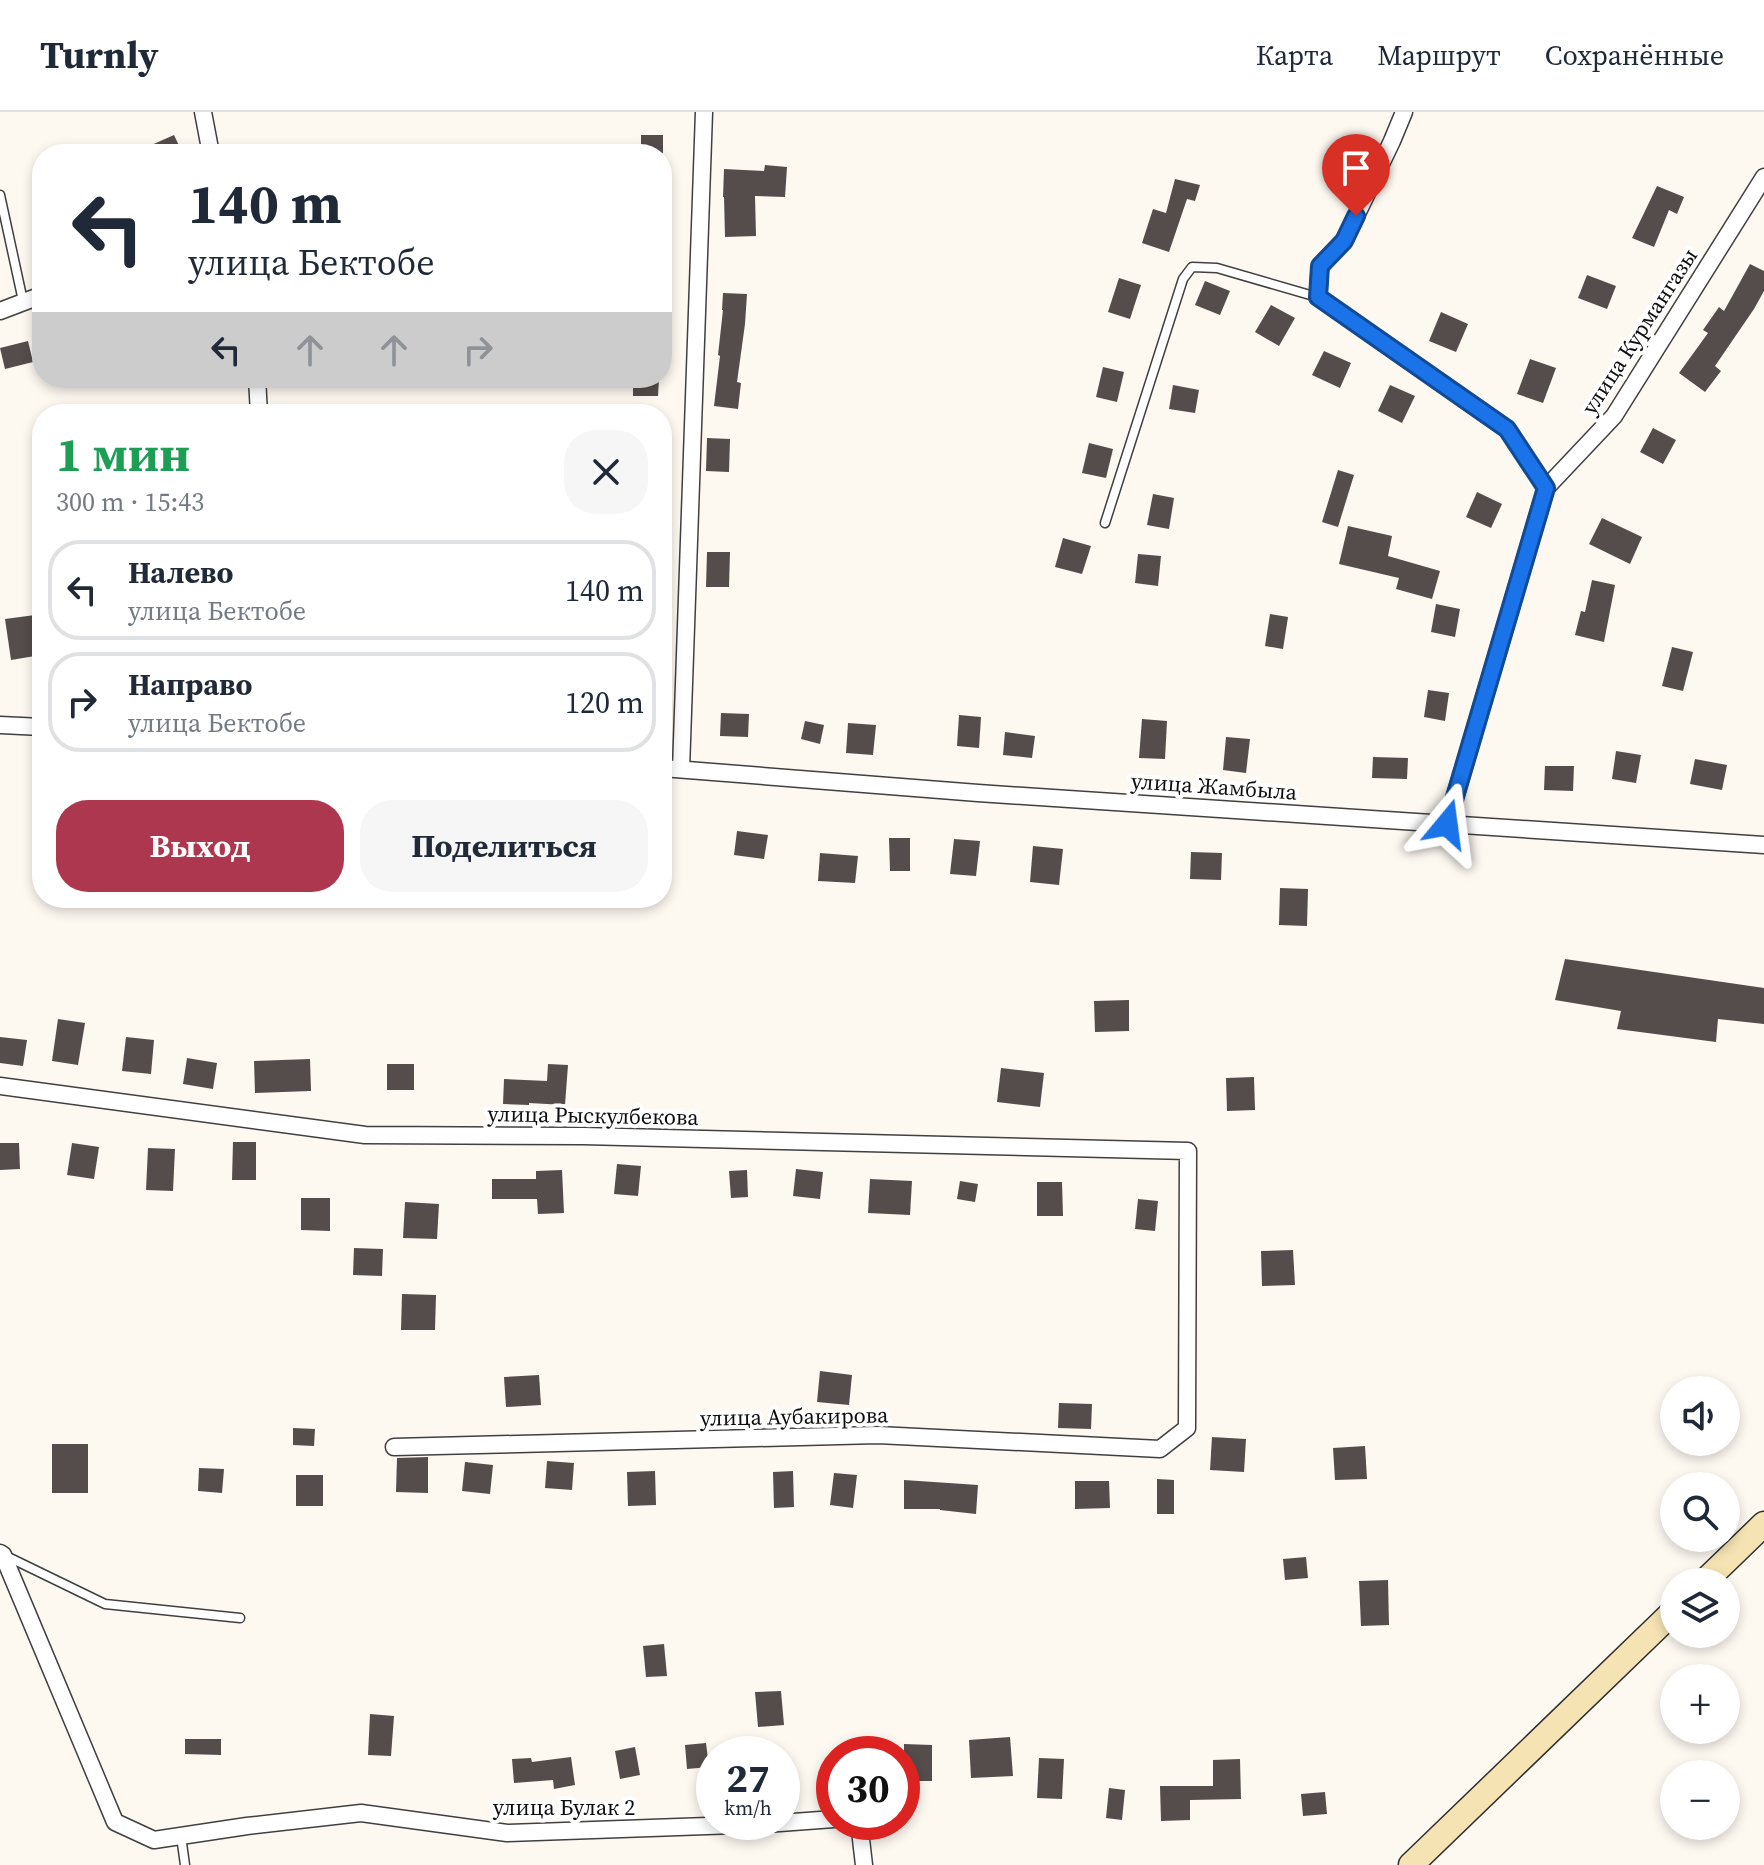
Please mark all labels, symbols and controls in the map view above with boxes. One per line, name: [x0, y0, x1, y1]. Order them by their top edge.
text: Turnly: [40, 29, 159, 81]
text: Карта: [1256, 36, 1333, 74]
text: Маршрут: [1377, 36, 1501, 74]
text: Сохранённые: [1545, 36, 1724, 74]
pin: [1322, 134, 1390, 216]
icon: arrive: [1334, 146, 1378, 190]
text: 140 m: [188, 165, 342, 242]
icon: left: [56, 176, 160, 280]
text: улица Бектобе: [188, 238, 435, 287]
street label: улица Курмангазы: [1574, 242, 1704, 420]
icon: left: [204, 328, 248, 372]
icon: ahead: [288, 328, 332, 372]
icon: ahead: [372, 328, 416, 372]
icon: right: [456, 328, 500, 372]
text: 1 мин: [56, 421, 190, 487]
button: close: [564, 430, 648, 514]
text: 300 m · 15:43: [56, 484, 204, 520]
text: Налево: [128, 552, 233, 593]
icon: left: [60, 568, 104, 612]
text: 140 m: [565, 570, 644, 611]
text: улица Бектобе: [128, 593, 306, 629]
text: Направо: [128, 664, 252, 705]
icon: right: [60, 680, 104, 724]
text: 120 m: [565, 682, 644, 723]
text: улица Бектобе: [128, 705, 306, 741]
street label: улица Жамбыла: [1130, 765, 1299, 807]
position arrow: [1405, 782, 1489, 866]
button: Выход: [56, 800, 344, 892]
button: Поделиться: [360, 800, 648, 892]
street label: улица Рыскулбекова: [487, 1098, 700, 1132]
map controls: [1660, 1376, 1740, 1840]
button: sound: [1660, 1376, 1740, 1456]
street label: улица Аубакирова: [700, 1399, 889, 1433]
button: search: [1660, 1472, 1740, 1552]
button: layers: [1660, 1568, 1740, 1648]
button: +: [1660, 1664, 1740, 1744]
speed limit sign: 30: [816, 1736, 920, 1840]
text: 27: [726, 1751, 770, 1805]
button: −: [1660, 1760, 1740, 1840]
street label: улица Булак 2: [493, 1792, 635, 1822]
text: km/h: [724, 1794, 772, 1822]

